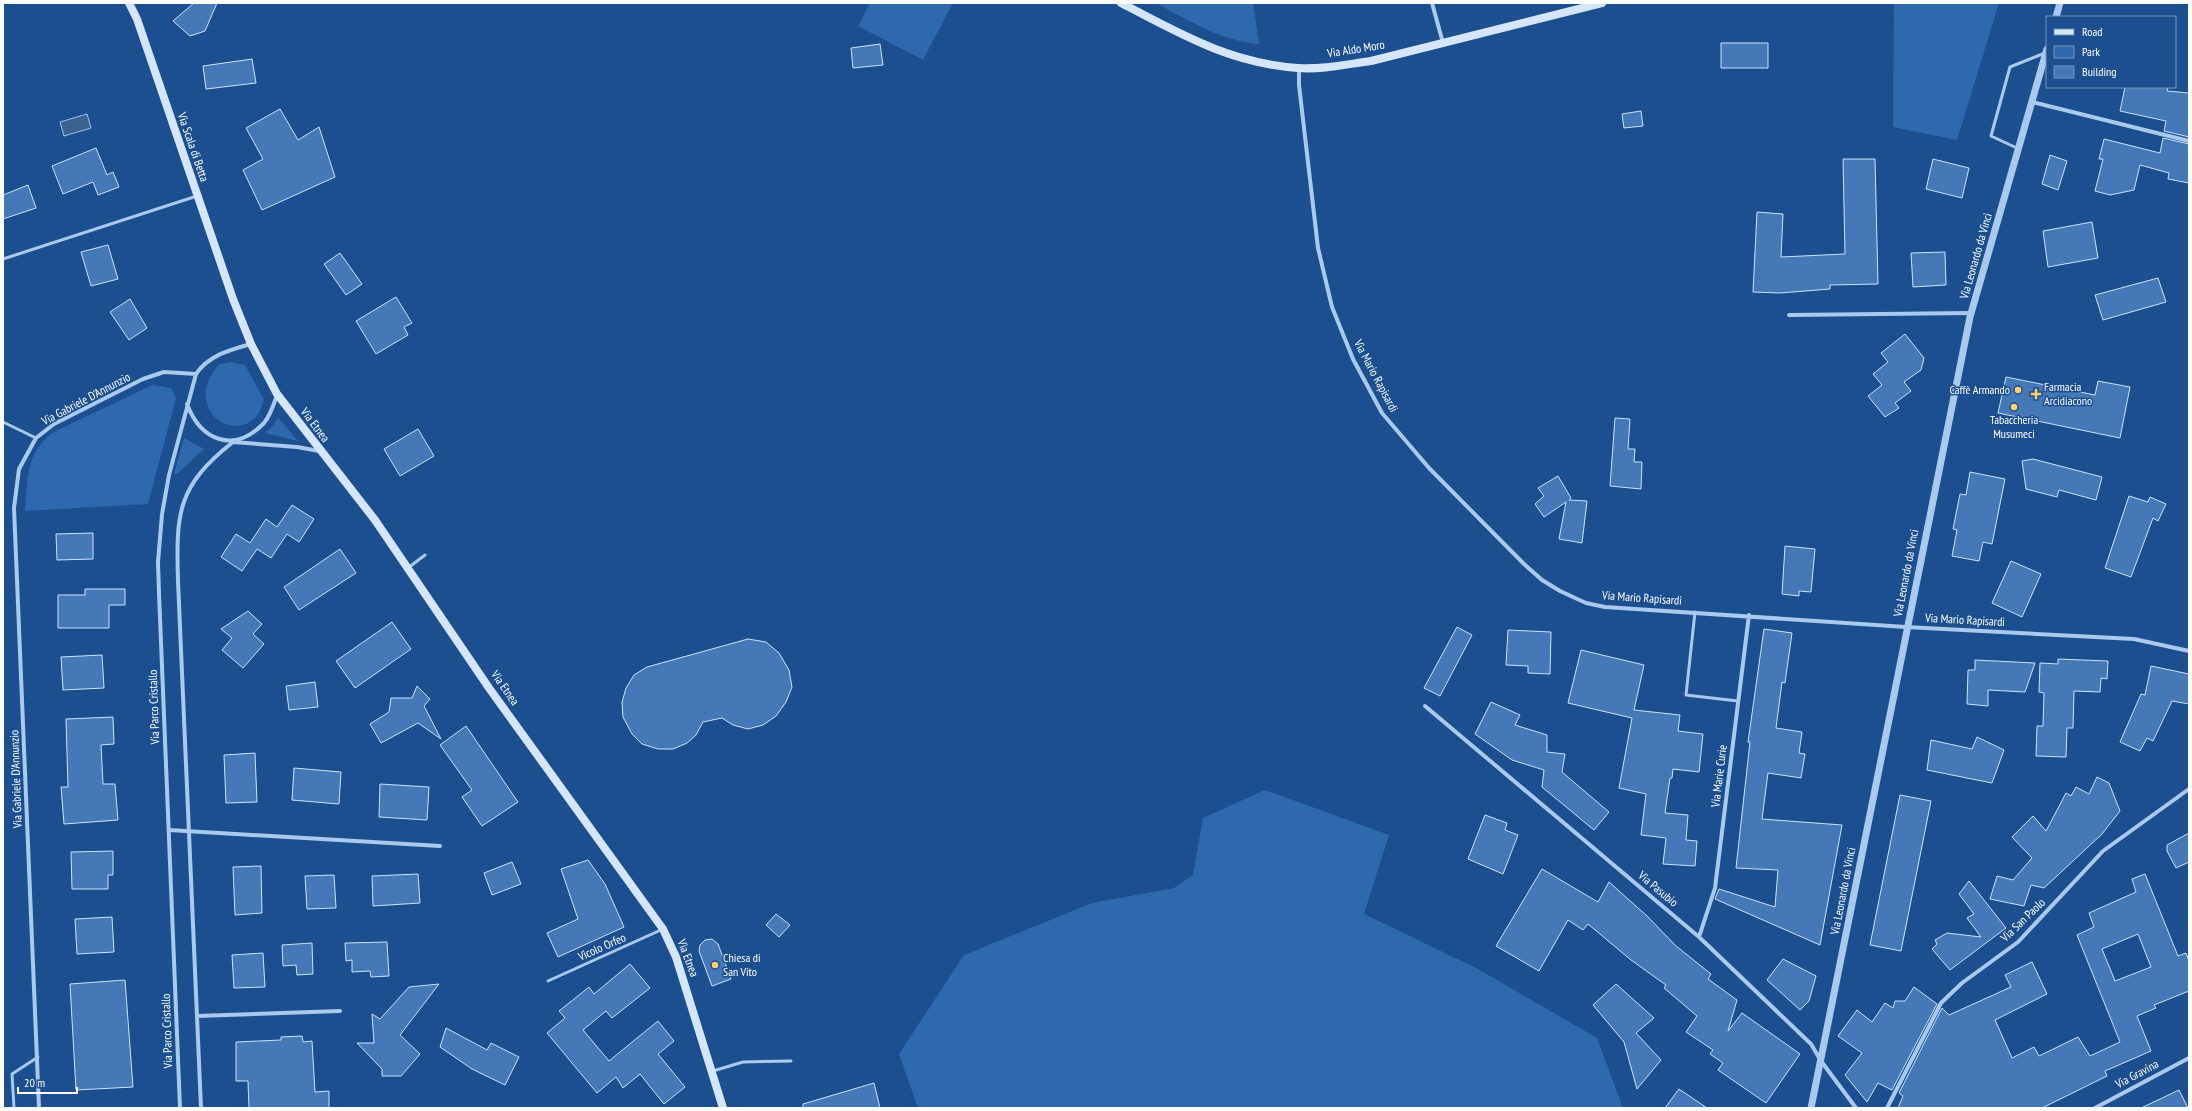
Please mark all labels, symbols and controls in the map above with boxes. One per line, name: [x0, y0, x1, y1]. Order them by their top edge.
legend: [2046, 16, 2176, 88]
text: Road: [2082, 24, 2102, 39]
street label: Via Aldo Moro: [1325, 37, 1386, 61]
text: Park: [2082, 44, 2100, 59]
text: Building: [2082, 64, 2117, 79]
street label: Via Scala di Betta: [174, 109, 212, 184]
street label: Via Leonardo da Vinci: [1956, 211, 1995, 302]
street label: Via Mario Rapisardi: [1351, 336, 1402, 415]
street label: Via Gabriele D'Annunzio: [38, 369, 133, 429]
place label: Farmacia Arcidiacono: [2044, 379, 2092, 408]
place label: Caffè Armando: [1949, 382, 2010, 397]
marker: Caffè Armando: [2013, 385, 2023, 395]
marker: Farmacia Arcidiacono: [2031, 389, 2041, 399]
marker: Tabaccheria Musumeci: [2009, 402, 2019, 412]
street label: Via Etnea: [297, 404, 333, 445]
place label: Tabaccheria Musumeci: [1990, 412, 2038, 441]
street label: Via Leonardo da Vinci: [1889, 528, 1921, 619]
street label: Via Mario Rapisardi: [1601, 587, 1682, 608]
street label: Via Mario Rapisardi: [1924, 610, 2005, 629]
street label: Via Etnea: [488, 667, 523, 708]
street label: Via Parco Cristallo: [145, 669, 162, 746]
street label: Via Gabriele D'Annunzio: [6, 730, 25, 829]
street label: Via Marie Curie: [1707, 744, 1730, 809]
street label: Via Leonardo da Vinci: [1826, 846, 1858, 937]
street label: Via Pasubio: [1634, 867, 1681, 910]
street label: Via San Paolo: [1996, 895, 2048, 945]
street label: Vicolo Orfeo: [575, 929, 628, 964]
street label: Via Etnea: [674, 936, 703, 979]
place label: Chiesa di San Vito: [723, 950, 761, 979]
marker: Chiesa di San Vito: [710, 960, 720, 970]
street label: Via Parco Cristallo: [158, 993, 175, 1070]
street label: Via Gravina: [2112, 1056, 2161, 1092]
scale bar: [18, 1069, 77, 1095]
text: 20 m: [24, 1075, 45, 1090]

